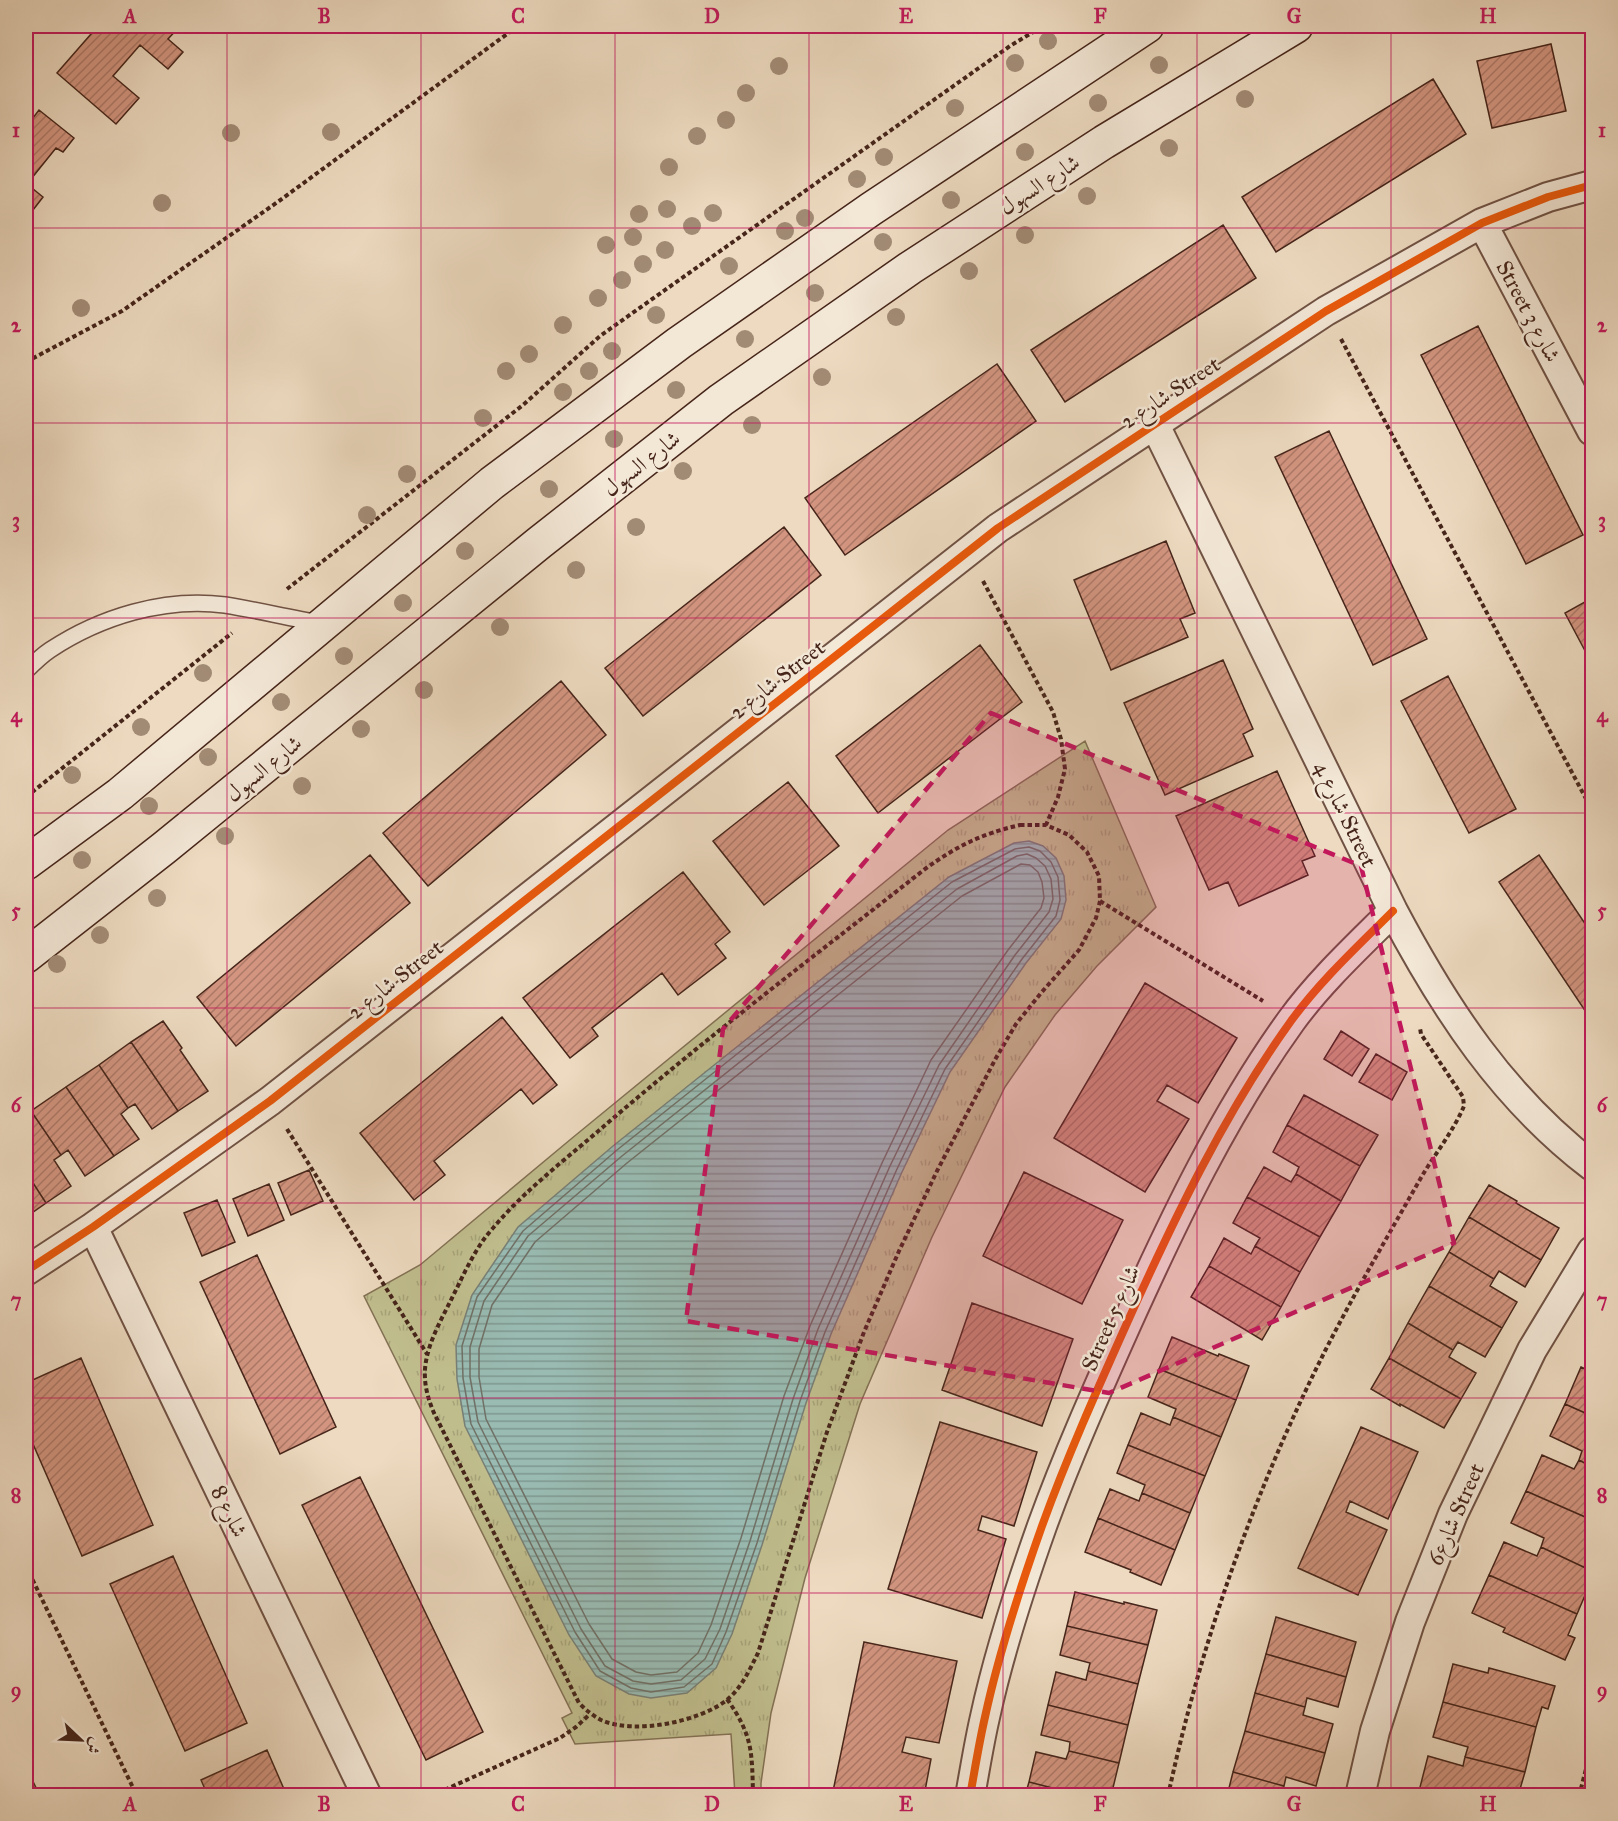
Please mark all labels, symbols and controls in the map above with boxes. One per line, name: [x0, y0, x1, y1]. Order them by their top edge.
text: A: [121, 4, 137, 28]
text: B: [317, 4, 331, 28]
text: C: [511, 4, 525, 28]
text: D: [704, 4, 720, 28]
text: E: [899, 4, 914, 28]
text: F: [1093, 4, 1107, 28]
text: G: [1287, 4, 1302, 28]
text: H: [1479, 4, 1497, 28]
text: 1: [12, 118, 20, 142]
text: 1: [1598, 118, 1606, 142]
street label: شارع السهول: [994, 148, 1087, 225]
street label: Street شارع 3: [1486, 256, 1567, 369]
text: 2: [11, 313, 22, 337]
text: 2: [1597, 313, 1608, 337]
street label: شارع 2 Street: [1115, 350, 1228, 439]
street label: شارع السهول: [597, 425, 689, 506]
text: 3: [12, 508, 20, 533]
text: 3: [1598, 508, 1606, 533]
street label: شارع 2 Street: [724, 634, 833, 729]
text: 4: [10, 703, 22, 728]
text: 4: [1596, 703, 1608, 728]
street label: شارع السهول: [220, 729, 310, 811]
street label: شارع 4 Street: [1304, 757, 1383, 874]
text: 5: [11, 898, 21, 922]
text: 5: [1597, 898, 1607, 922]
street label: شارع 2 Street: [342, 934, 451, 1029]
text: 6: [11, 1093, 23, 1117]
text: 6: [1597, 1093, 1609, 1117]
street label: Street شارع 5: [1075, 1261, 1150, 1377]
text: 7: [11, 1288, 22, 1312]
text: 7: [1597, 1288, 1608, 1312]
street label: شارع6 Street: [1421, 1459, 1495, 1571]
street label: شارع 8: [201, 1481, 254, 1544]
text: 8: [11, 1483, 21, 1507]
text: 8: [1597, 1483, 1607, 1507]
text: 9: [11, 1678, 21, 1703]
text: 9: [1597, 1678, 1607, 1703]
north arrow: [51, 1710, 111, 1770]
text: ش: [83, 1735, 106, 1757]
text: A: [121, 1792, 137, 1816]
text: B: [317, 1792, 331, 1816]
text: C: [511, 1792, 525, 1816]
text: D: [704, 1792, 720, 1816]
text: E: [899, 1792, 914, 1816]
text: F: [1093, 1792, 1107, 1816]
text: G: [1287, 1792, 1302, 1816]
text: H: [1479, 1792, 1497, 1816]

